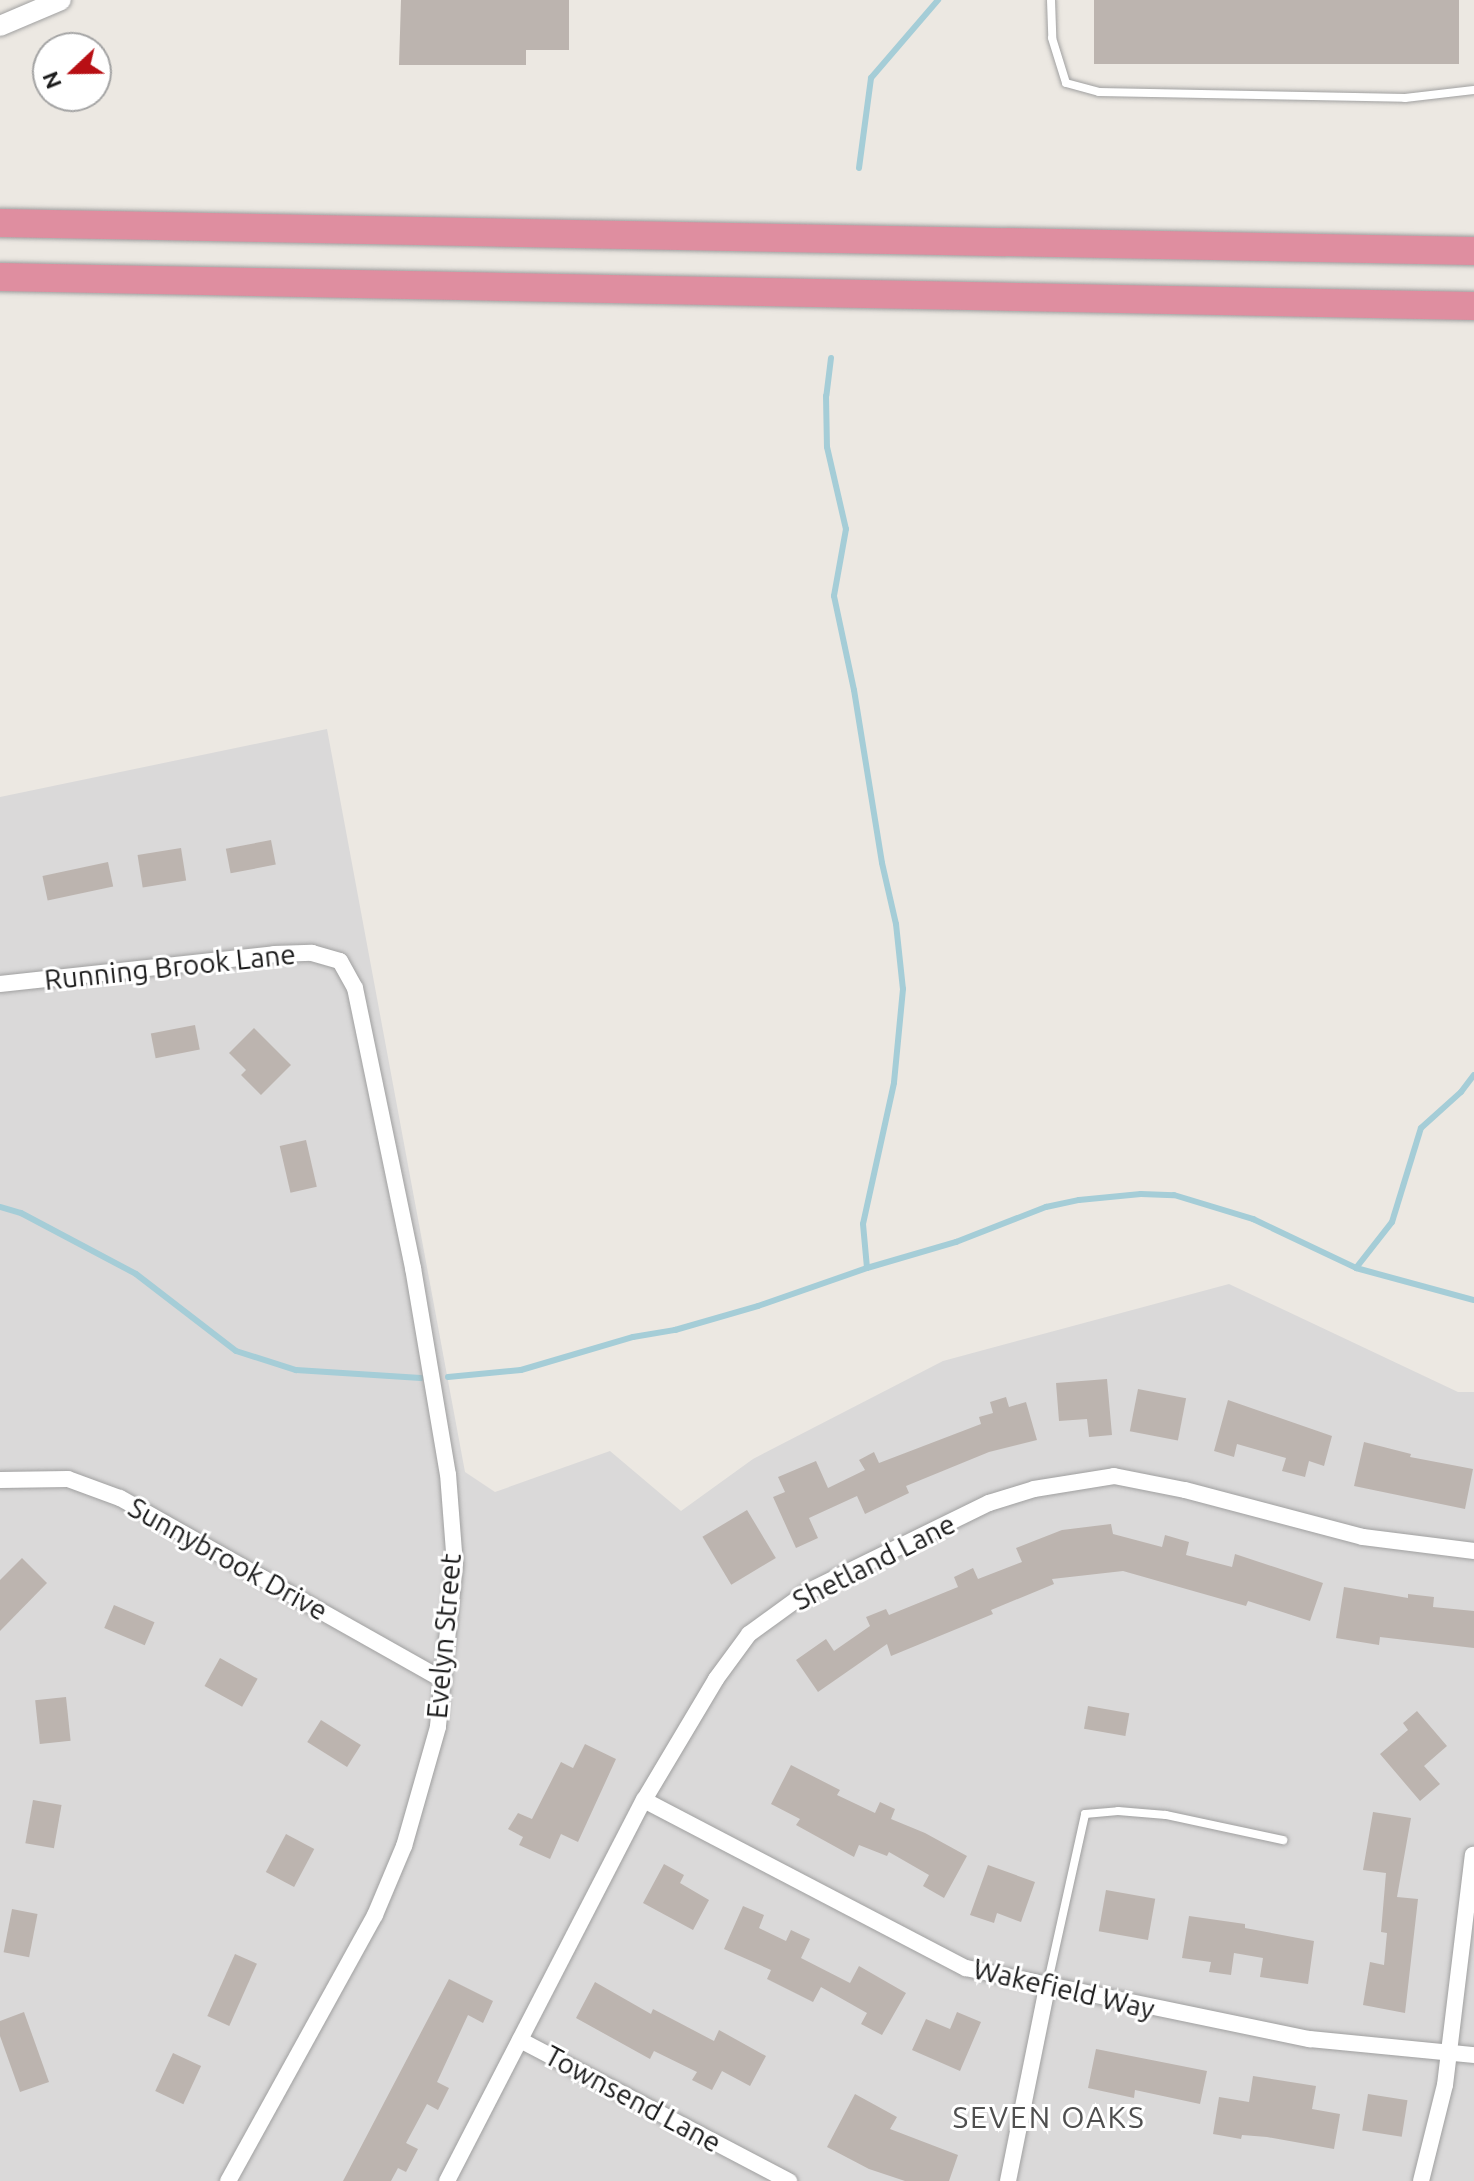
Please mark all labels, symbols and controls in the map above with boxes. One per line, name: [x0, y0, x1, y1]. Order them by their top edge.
north arrow: [32, 32, 112, 112]
text: N: [36, 68, 66, 93]
street label: Running Brook Lane: [43, 937, 297, 997]
street label: Sunnybrook Drive: [123, 1490, 333, 1628]
street label: Shetland Lane: [787, 1507, 961, 1617]
street label: Evelyn Street: [420, 1552, 468, 1720]
street label: Wakefield Way: [970, 1952, 1158, 2026]
street label: Townsend Lane: [539, 2038, 727, 2160]
district label: SEVEN OAKS: [952, 2099, 1146, 2135]

